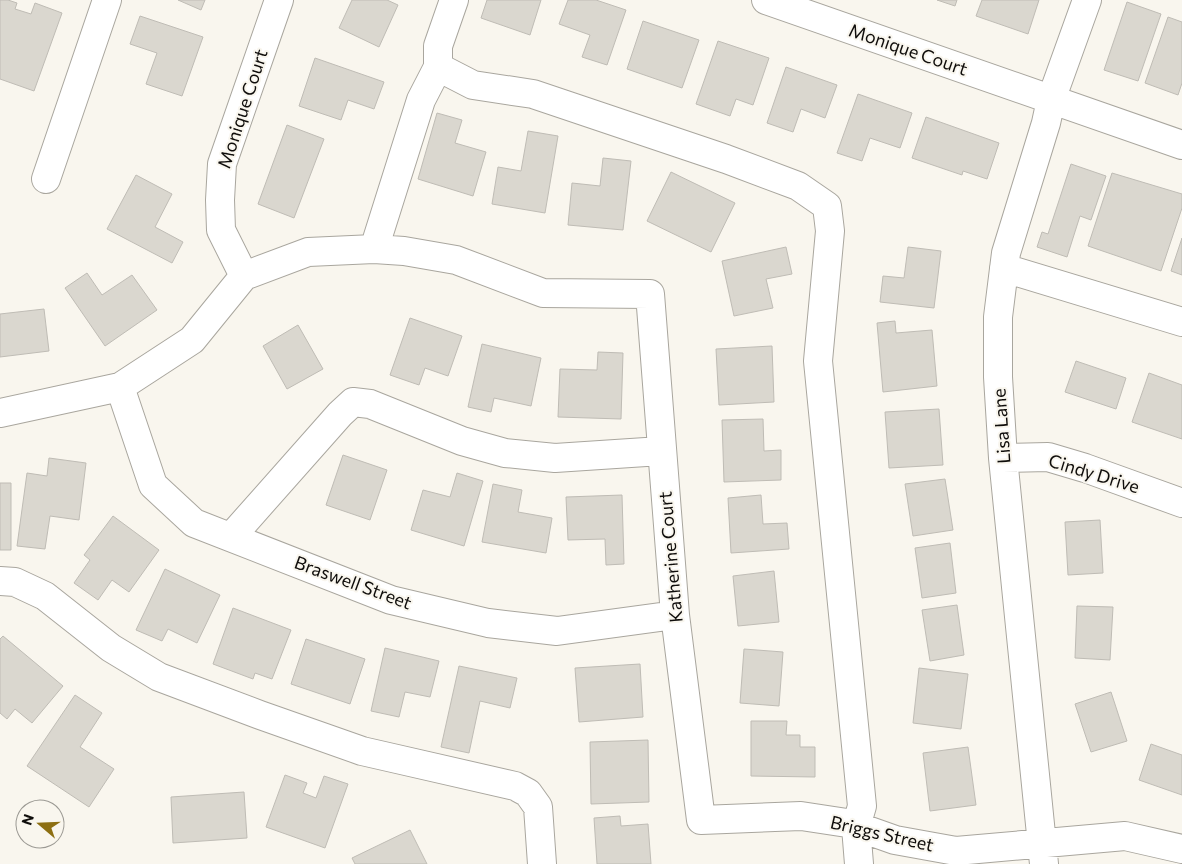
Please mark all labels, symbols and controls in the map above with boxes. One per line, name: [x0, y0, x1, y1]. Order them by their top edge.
street label: Monique Court: [846, 18, 971, 80]
street label: Monique Court: [212, 46, 272, 171]
street label: Lisa Lane: [987, 388, 1015, 465]
street label: Cindy Drive: [1046, 449, 1142, 497]
street label: Katherine Court: [653, 491, 687, 624]
street label: Braswell Street: [292, 551, 415, 613]
north arrow: [15, 799, 65, 849]
street label: Briggs Street: [828, 810, 936, 856]
text: N: [17, 812, 37, 827]

